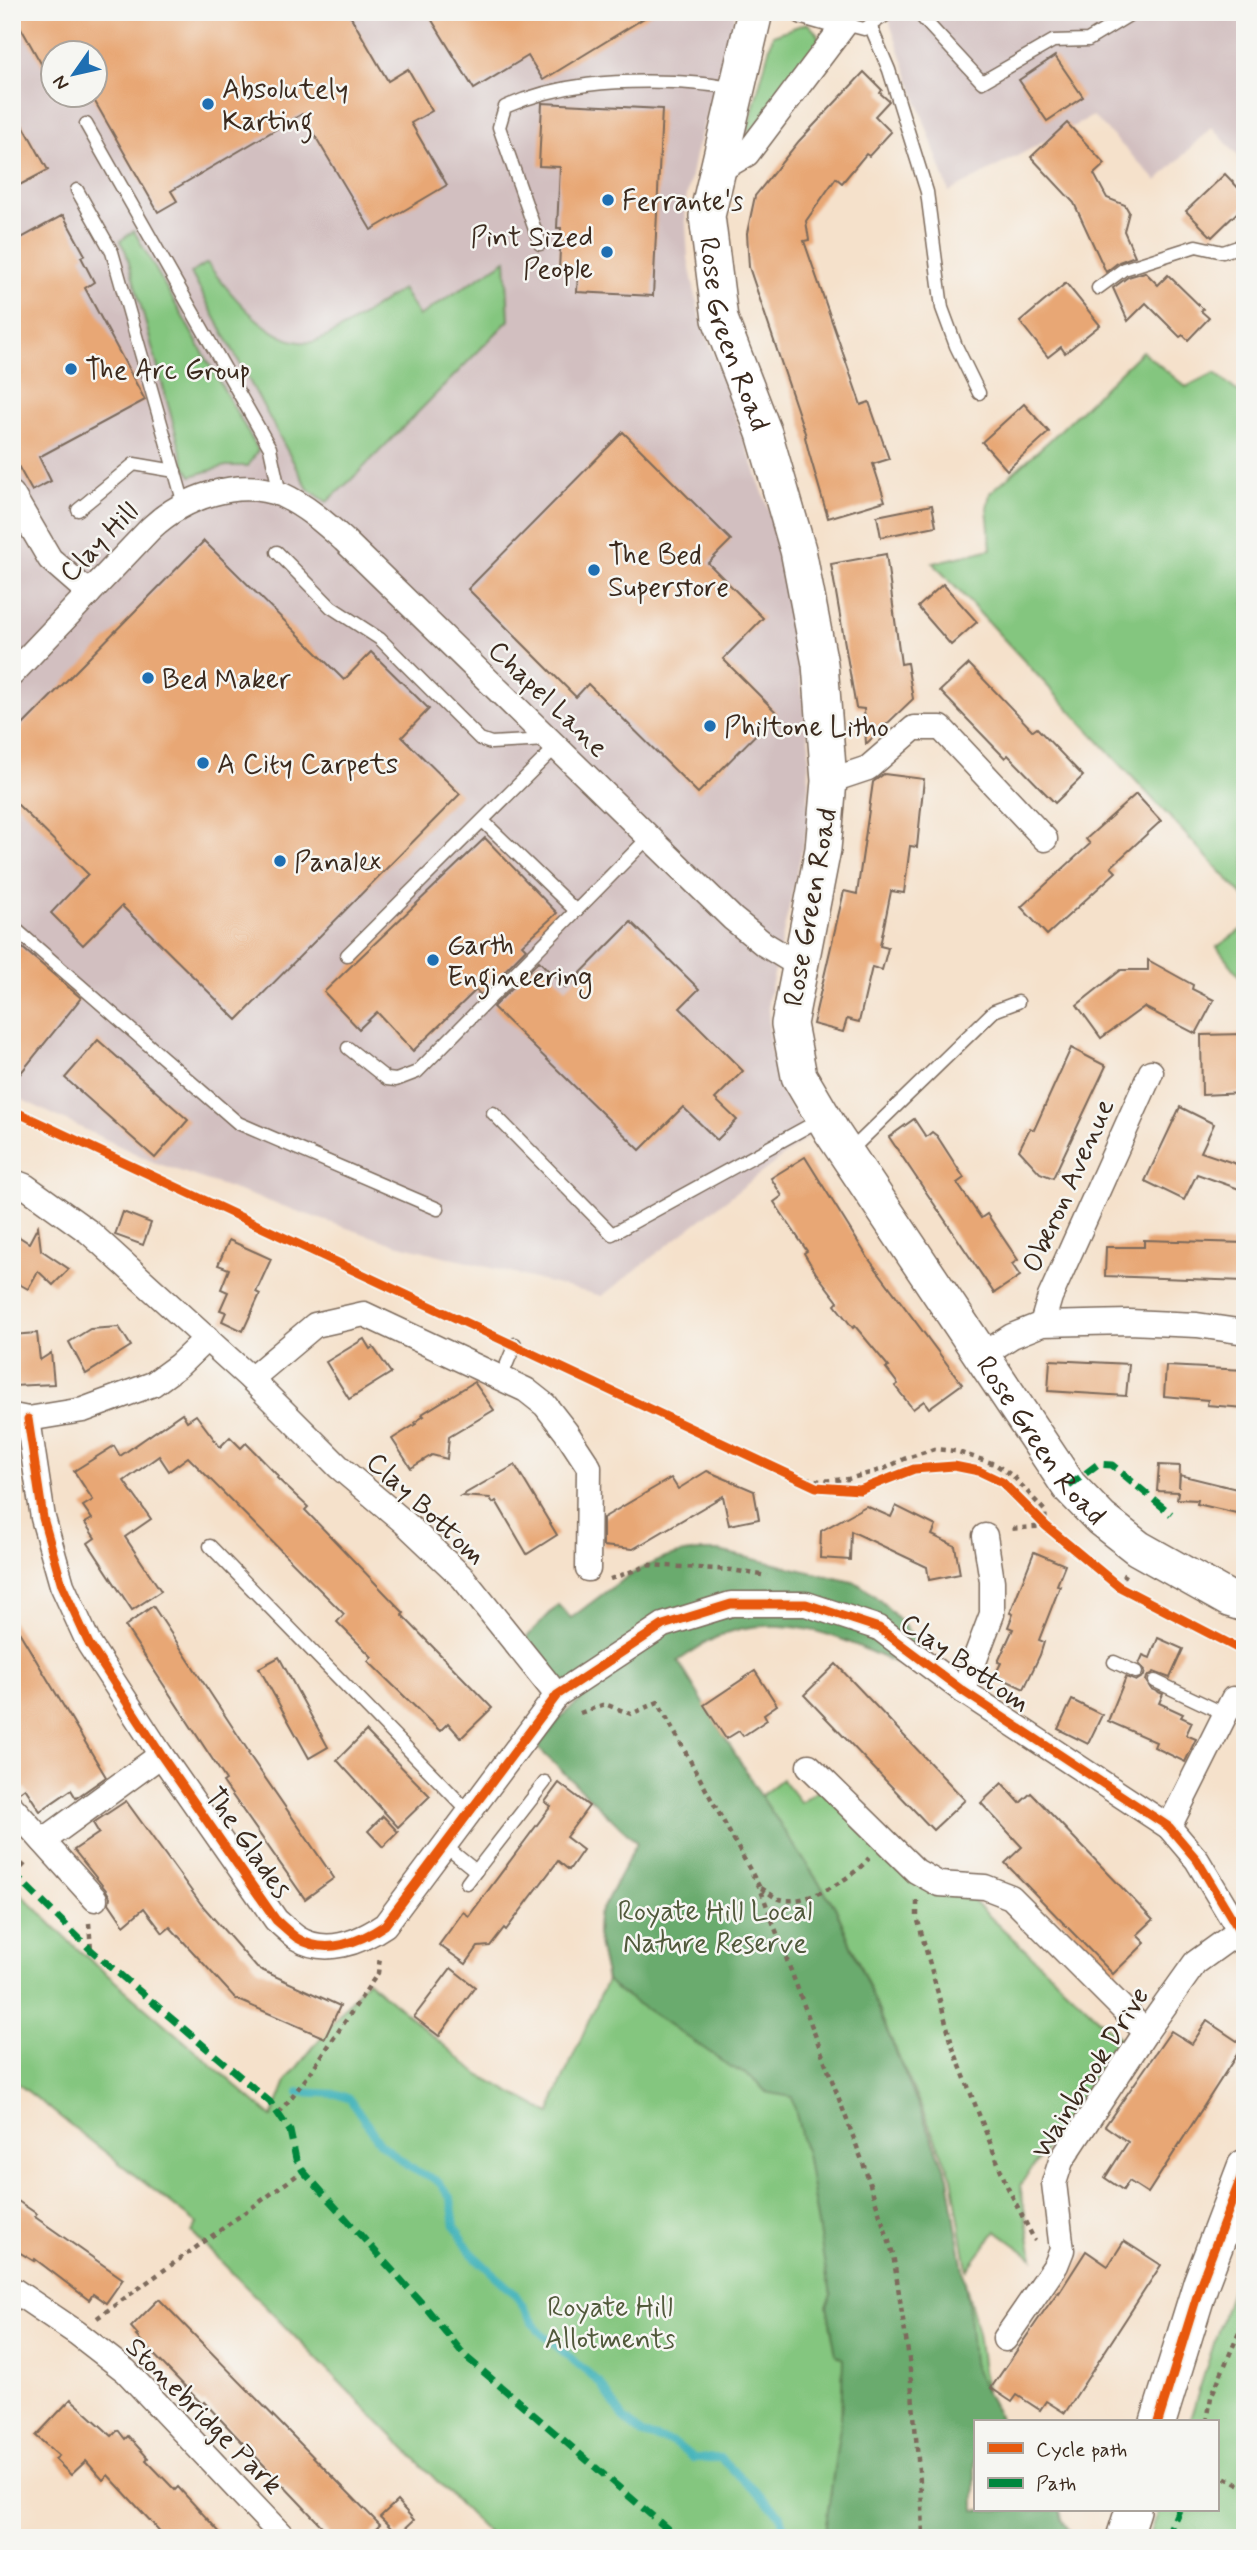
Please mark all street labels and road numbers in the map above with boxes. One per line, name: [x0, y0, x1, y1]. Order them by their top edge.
street label: Rose Green Road: [689, 235, 777, 437]
street label: Clay Hill: [52, 494, 147, 591]
street label: Chapel Lane: [479, 633, 616, 767]
street label: Rose Green Road: [776, 805, 847, 1009]
street label: Oberon Avenue: [1015, 1093, 1124, 1279]
street label: Rose Green Road: [966, 1349, 1113, 1534]
street label: Clay Bottom: [357, 1445, 493, 1575]
street label: Clay Bottom: [892, 1606, 1037, 1722]
street label: The Glades: [195, 1780, 299, 1907]
street label: Wainbrook Drive: [1023, 1980, 1159, 2166]
street label: Stonebridge Park: [116, 2330, 290, 2504]

